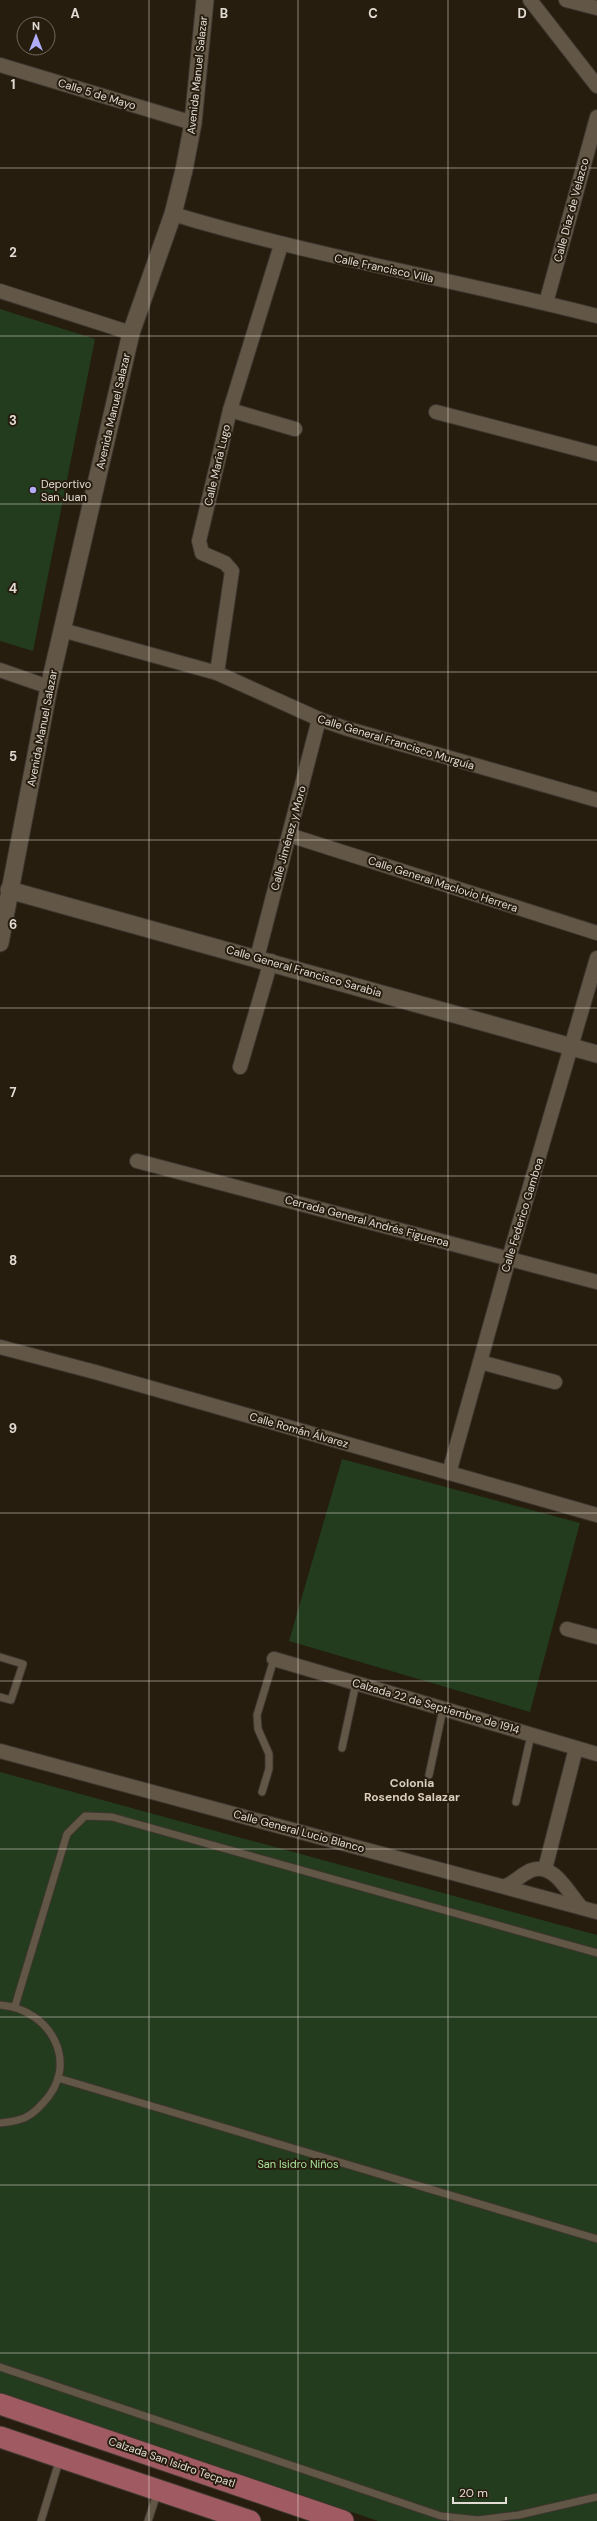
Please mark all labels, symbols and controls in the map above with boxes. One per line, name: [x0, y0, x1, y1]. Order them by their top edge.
text: A: [70, 5, 80, 22]
text: B: [220, 5, 228, 22]
text: C: [368, 5, 378, 22]
text: D: [517, 5, 527, 22]
street label: Avenida Manuel Salazar: [184, 15, 210, 135]
north arrow: [16, 16, 56, 56]
text: N: [32, 19, 40, 33]
street label: Calle 5 de Mayo: [56, 75, 138, 113]
text: 1: [11, 76, 15, 93]
street label: Calle Díaz de Velazco: [550, 156, 592, 264]
text: 2: [9, 244, 17, 261]
street label: Calle Francisco Villa: [333, 251, 435, 285]
street label: Avenida Manuel Salazar: [93, 352, 133, 470]
text: 3: [9, 412, 17, 429]
street label: Calle María Lugo: [201, 423, 233, 507]
place label: Deportivo San Juan: [41, 477, 91, 504]
marker: Deportivo San Juan: [28, 485, 38, 495]
text: 4: [9, 580, 17, 597]
street label: Avenida Manuel Salazar: [24, 668, 60, 788]
street label: Calle General Francisco Murguía: [316, 711, 476, 773]
text: 5: [9, 748, 17, 765]
street label: Calle Jiménez y Moro: [267, 784, 309, 892]
street label: Calle General Maclovio Herrera: [366, 853, 520, 915]
text: 6: [9, 916, 17, 933]
street label: Calle General Francisco Sarabia: [225, 942, 383, 1000]
text: 7: [10, 1084, 17, 1101]
street label: Calle Federico Gamboa: [498, 1156, 546, 1274]
street label: Cerrada General Andrés Figueroa: [283, 1192, 451, 1250]
text: 8: [9, 1252, 17, 1269]
street label: Calle Román Álvarez: [248, 1409, 350, 1451]
text: 9: [9, 1420, 17, 1437]
street label: Calzada 22 de Septiembre de 1914: [351, 1675, 522, 1737]
district label: Colonia Rosendo Salazar: [364, 1775, 460, 1805]
street label: Calle General Lucio Blanco: [232, 1807, 366, 1855]
park label: San Isidro Niños: [257, 2157, 339, 2171]
street label: Calzada San Isidro Tecpatl: [107, 2434, 237, 2490]
scale bar: [453, 2479, 506, 2505]
text: 20 m: [459, 2485, 488, 2501]

